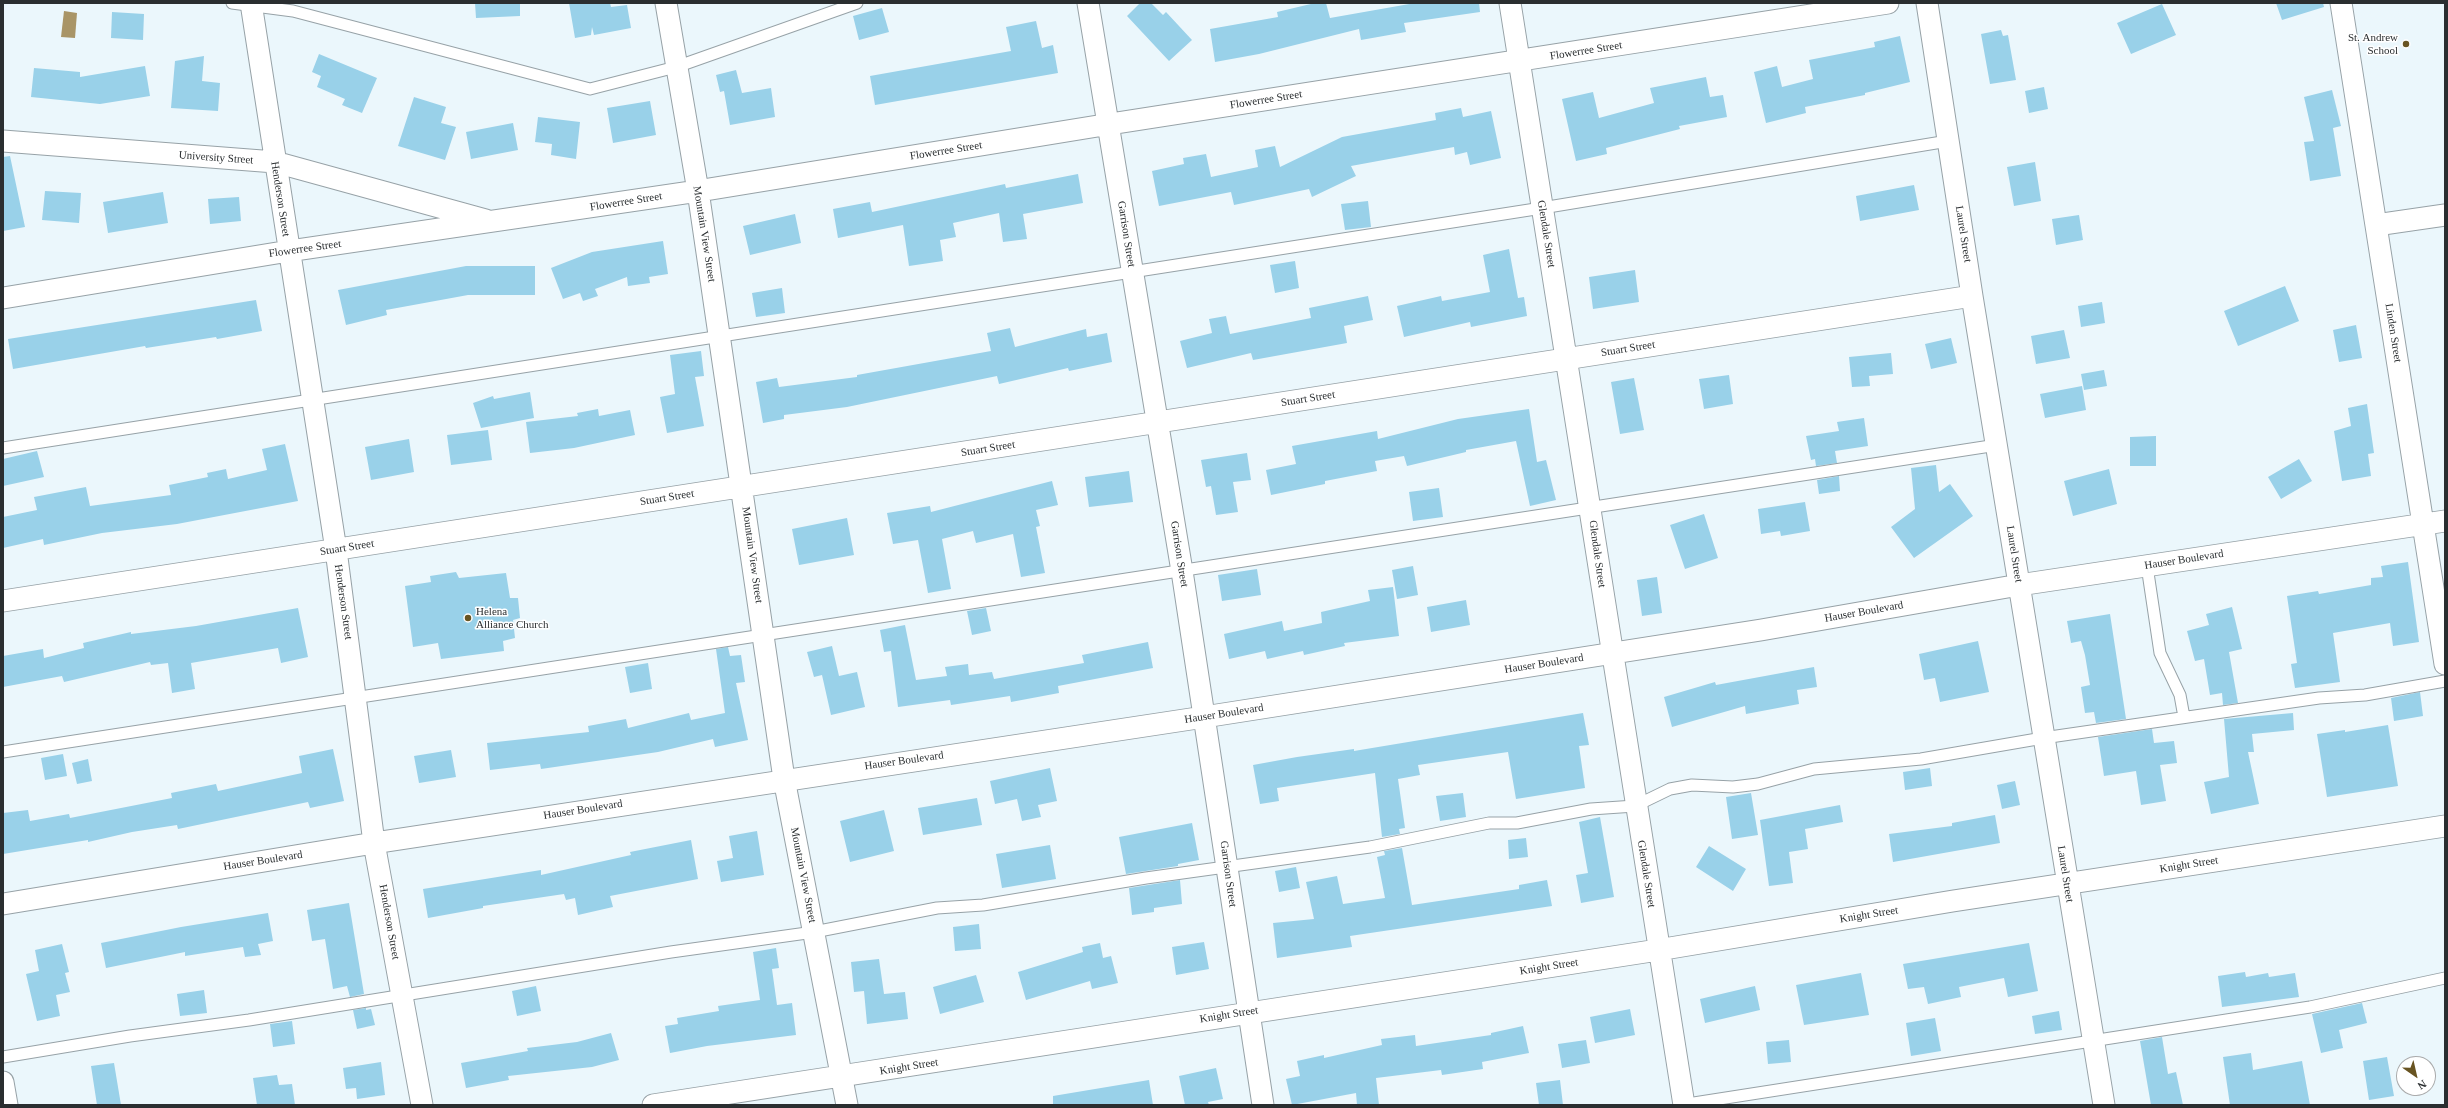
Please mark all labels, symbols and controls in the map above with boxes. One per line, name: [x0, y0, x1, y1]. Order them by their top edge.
place label: St. Andrew School: [2348, 31, 2398, 57]
street label: Flowerree Street: [1549, 39, 1623, 63]
marker: St. Andrew School: [2401, 39, 2411, 49]
street label: Flowerree Street: [1229, 88, 1303, 112]
street label: Flowerree Street: [909, 139, 983, 163]
street label: University Street: [178, 149, 254, 167]
street label: Henderson Street: [268, 160, 292, 238]
street label: Mountain View Street: [690, 185, 718, 283]
street label: Flowerree Street: [589, 190, 663, 214]
street label: Glendale Street: [1534, 199, 1558, 269]
street label: Garrison Street: [1114, 200, 1138, 268]
street label: Laurel Street: [1952, 205, 1974, 263]
street label: Flowerree Street: [268, 237, 342, 261]
street label: Linden Street: [2382, 303, 2404, 363]
street label: Stuart Street: [1600, 338, 1656, 360]
street label: Stuart Street: [1280, 388, 1336, 410]
street label: Stuart Street: [960, 438, 1016, 460]
street label: Stuart Street: [639, 487, 695, 509]
street label: Mountain View Street: [739, 506, 765, 604]
street label: Glendale Street: [1586, 519, 1608, 589]
street label: Garrison Street: [1167, 520, 1191, 588]
street label: Laurel Street: [2003, 525, 2025, 583]
street label: Stuart Street: [319, 537, 375, 559]
street label: Hauser Boulevard: [2144, 547, 2224, 573]
street label: Henderson Street: [331, 563, 355, 641]
street label: Hauser Boulevard: [1824, 599, 1904, 625]
place label: Helena Alliance Church: [476, 605, 548, 631]
marker: Helena Alliance Church: [463, 613, 473, 623]
street label: Hauser Boulevard: [1504, 651, 1584, 677]
street label: Hauser Boulevard: [1184, 701, 1264, 727]
street label: Hauser Boulevard: [864, 749, 944, 773]
street label: Hauser Boulevard: [543, 797, 623, 823]
street label: Mountain View Street: [787, 826, 819, 924]
street label: Glendale Street: [1634, 839, 1658, 909]
street label: Garrison Street: [1217, 840, 1239, 908]
street label: Laurel Street: [2054, 845, 2076, 903]
street label: Hauser Boulevard: [223, 848, 303, 874]
street label: Knight Street: [2159, 854, 2219, 876]
street label: Henderson Street: [376, 883, 402, 961]
street label: Knight Street: [1839, 904, 1899, 926]
street label: Knight Street: [1519, 956, 1579, 978]
street label: Knight Street: [1199, 1004, 1259, 1026]
street label: Knight Street: [879, 1056, 939, 1078]
north arrow: [2396, 1056, 2436, 1096]
text: N: [2416, 1078, 2429, 1092]

